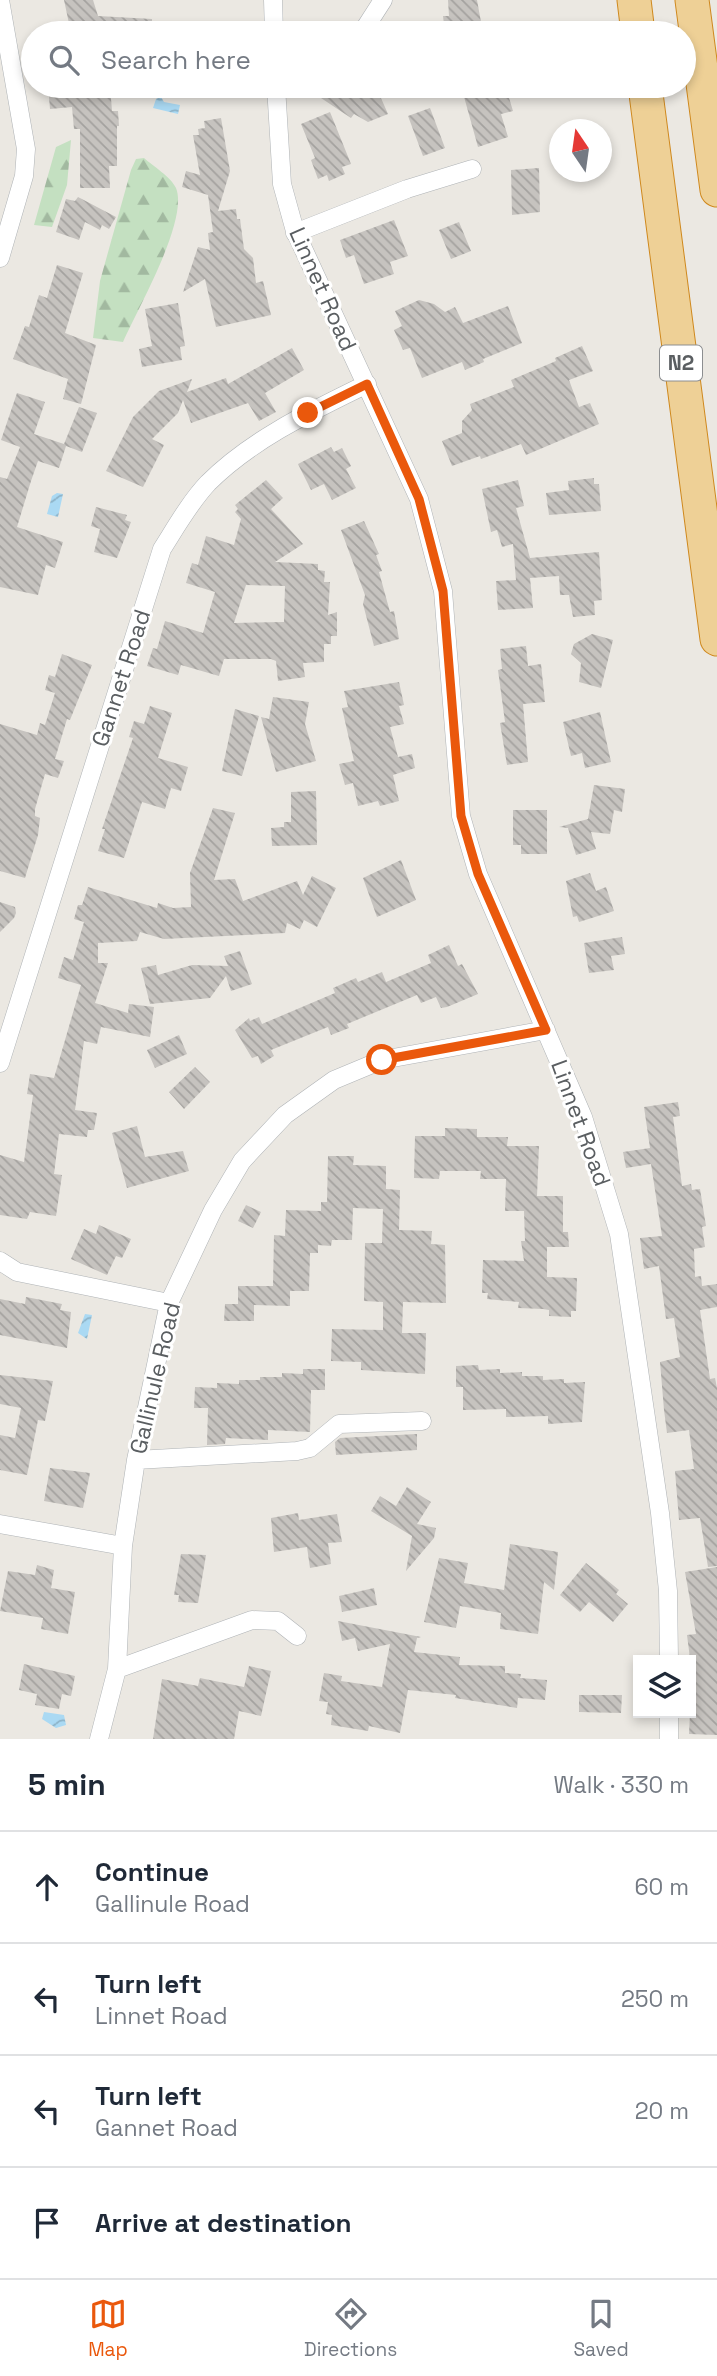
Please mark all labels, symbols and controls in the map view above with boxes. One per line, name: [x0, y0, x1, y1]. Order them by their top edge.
search box: [21, 21, 696, 98]
icon: search: [45, 41, 83, 79]
text: Search here: [101, 43, 251, 77]
north arrow: [549, 119, 612, 182]
street label: Linnet Road: [282, 222, 364, 356]
road number: N2: [660, 346, 702, 380]
route end: [292, 397, 323, 428]
street label: Gannet Road: [85, 605, 157, 751]
route start: [366, 1044, 397, 1075]
street label: Linnet Road: [544, 1056, 618, 1190]
street label: Gallinule Road: [123, 1299, 187, 1457]
map controls: [633, 1655, 696, 1718]
button: layers: [633, 1655, 696, 1718]
text: 5 min: [28, 1765, 106, 1804]
text: Walk · 330 m: [554, 1770, 689, 1800]
text: Continue: [95, 1855, 209, 1889]
icon: ahead: [28, 1868, 66, 1906]
text: 60 m: [634, 1872, 689, 1902]
text: Gallinule Road: [95, 1889, 250, 1919]
text: Turn left: [95, 1967, 202, 2001]
icon: left: [28, 1980, 66, 2018]
text: 250 m: [621, 1984, 689, 2014]
text: Linnet Road: [95, 2001, 228, 2031]
text: Turn left: [95, 2079, 202, 2113]
icon: left: [28, 2092, 66, 2130]
text: 20 m: [635, 2096, 689, 2126]
text: Gannet Road: [95, 2113, 238, 2143]
icon: arrive: [28, 2204, 66, 2242]
text: Arrive at destination: [95, 2206, 352, 2240]
tab: Map: [88, 2295, 128, 2362]
tab: Directions: [304, 2295, 397, 2362]
tab: Saved: [573, 2295, 629, 2362]

